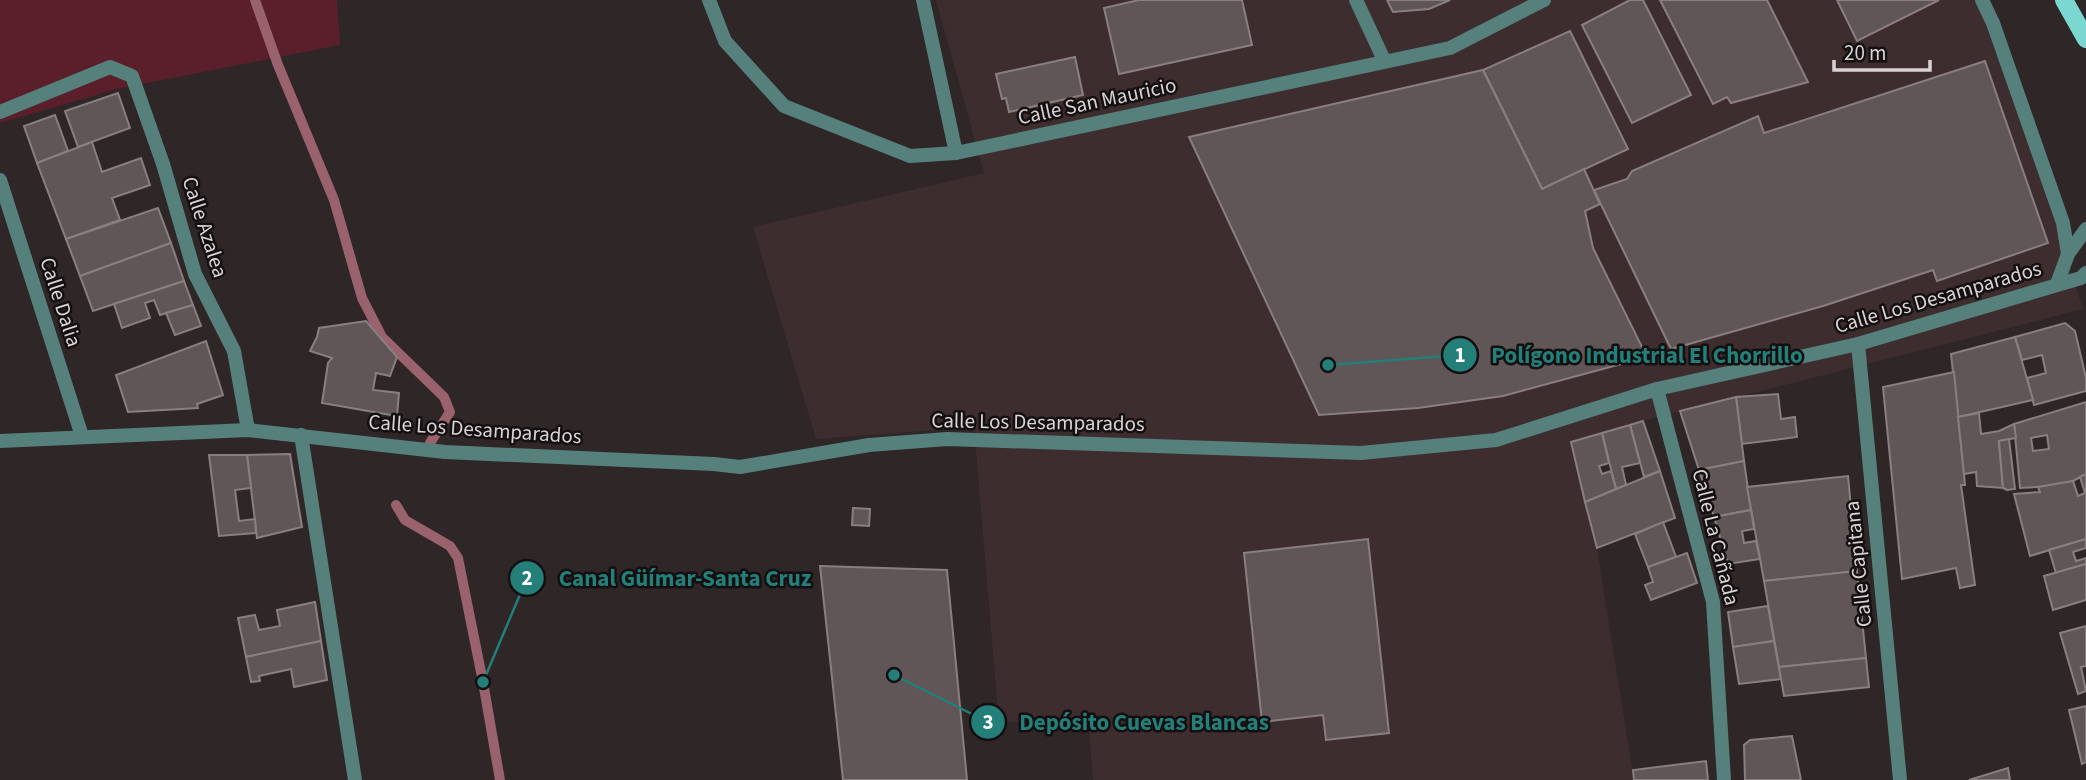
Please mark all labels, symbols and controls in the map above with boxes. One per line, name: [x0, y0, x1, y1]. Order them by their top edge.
scale bar: [1834, 28, 1930, 72]
text: 20 m: [1844, 38, 1886, 68]
street label: Calle San Mauricio: [1015, 70, 1179, 132]
street label: Calle Azalea: [175, 173, 235, 281]
street label: Calle Dalia: [32, 253, 90, 351]
street label: Calle Los Desamparados: [1831, 253, 2045, 341]
callout: Polígono Industrial El Chorrillo: [1442, 333, 1816, 377]
text: Polígono Industrial El Chorrillo: [1491, 339, 1803, 372]
text: 1: [1454, 340, 1466, 370]
street label: Calle Los Desamparados: [931, 405, 1145, 439]
street label: Calle Los Desamparados: [367, 407, 583, 451]
street label: Calle La Cañada: [1685, 466, 1747, 608]
street label: Calle Capitana: [1836, 499, 1880, 629]
callout: Canal Güímar-Santa Cruz: [510, 556, 825, 600]
text: Canal Güímar-Santa Cruz: [559, 562, 812, 595]
text: 2: [521, 563, 533, 593]
callout: Depósito Cuevas Blancas: [970, 700, 1283, 744]
text: Depósito Cuevas Blancas: [1019, 706, 1269, 739]
text: 3: [982, 707, 994, 737]

